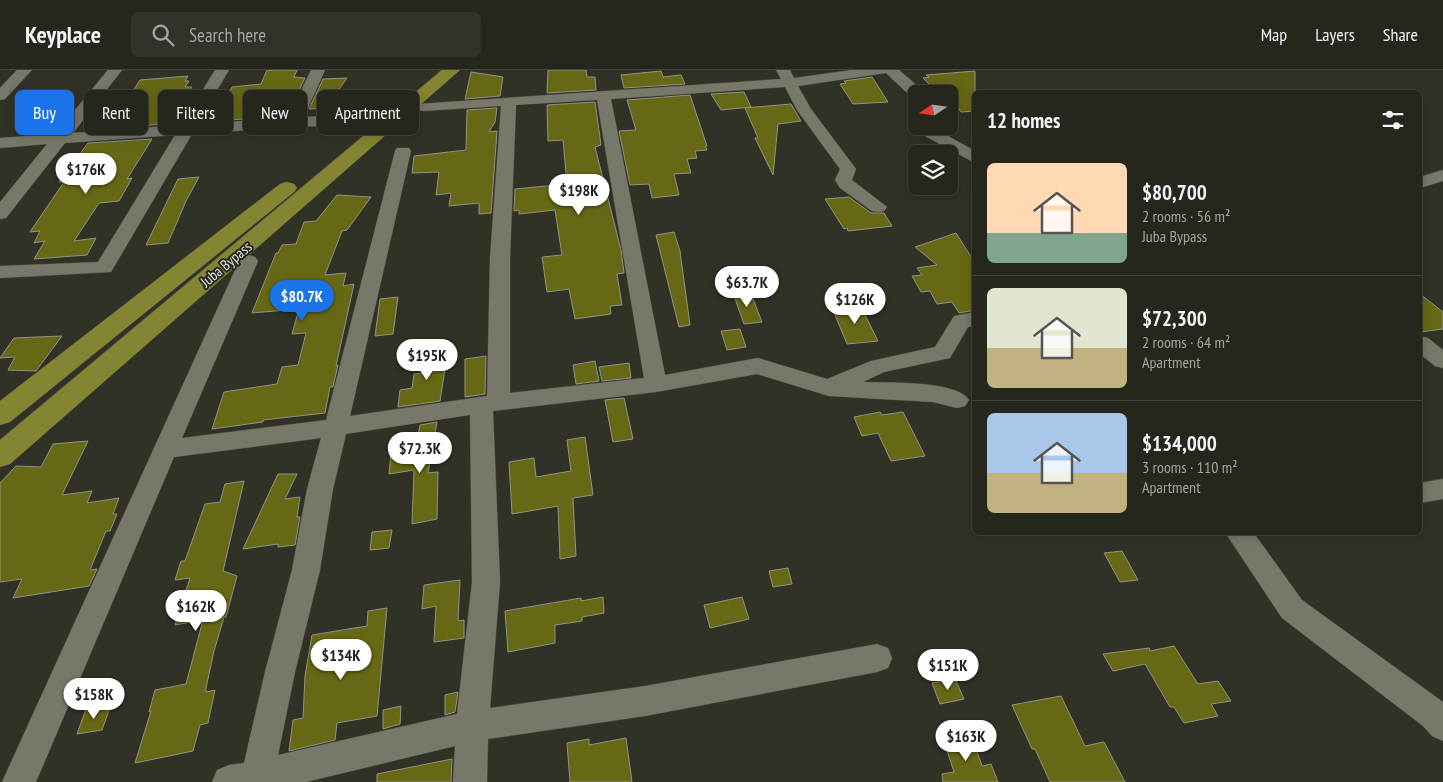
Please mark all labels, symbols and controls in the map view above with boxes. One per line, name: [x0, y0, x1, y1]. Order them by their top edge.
search box: [131, 12, 481, 57]
text: Keyplace: [25, 19, 101, 50]
icon: search: [149, 21, 177, 49]
text: Search here: [189, 23, 266, 47]
text: Map: [1261, 23, 1287, 46]
text: Layers: [1315, 23, 1355, 46]
text: Share: [1383, 23, 1418, 46]
north arrow: [908, 85, 958, 135]
map controls: [908, 85, 958, 195]
chip: Buy: [15, 90, 74, 135]
chip: Rent: [84, 90, 148, 135]
chip: Filters: [158, 90, 233, 135]
chip: New: [243, 90, 307, 135]
chip: Apartment: [317, 90, 419, 135]
icon: filters: [1379, 106, 1407, 134]
text: 12 homes: [987, 107, 1060, 134]
button: layers: [908, 145, 958, 195]
pin: $176K: [51, 152, 121, 195]
text: $176K: [67, 159, 105, 179]
pin: $198K: [544, 174, 614, 216]
text: $80,700: [1142, 179, 1207, 206]
text: $198K: [560, 180, 598, 200]
icon: home: [1027, 183, 1087, 243]
text: 2 rooms · 56 m²: [1142, 206, 1230, 226]
text: Juba Bypass: [1142, 226, 1207, 246]
street label: Juba Bypass: [196, 237, 256, 292]
pin: $63.7K: [706, 266, 788, 308]
text: $63.7K: [726, 272, 768, 292]
pin: $80.7K: [261, 280, 343, 322]
pin: $126K: [820, 282, 890, 325]
text: $80.7K: [281, 286, 323, 306]
text: $126K: [836, 289, 874, 309]
text: $72,300: [1142, 305, 1207, 332]
icon: home: [1027, 308, 1087, 368]
text: 2 rooms · 64 m²: [1142, 332, 1230, 352]
pin: $195K: [392, 338, 462, 381]
text: $195K: [408, 345, 446, 365]
text: Apartment: [1142, 352, 1201, 372]
text: $134,000: [1142, 430, 1217, 457]
pin: $72.3K: [379, 432, 461, 474]
icon: home: [1027, 433, 1087, 493]
text: $72.3K: [399, 438, 441, 458]
text: 3 rooms · 110 m²: [1142, 457, 1238, 477]
text: Apartment: [1142, 477, 1201, 497]
pin: $162K: [161, 590, 231, 632]
text: $162K: [177, 596, 215, 616]
pin: $134K: [306, 638, 376, 681]
text: $134K: [322, 645, 360, 665]
pin: $151K: [913, 648, 983, 691]
text: $151K: [929, 655, 967, 675]
pin: $158K: [59, 678, 129, 720]
text: $158K: [75, 684, 113, 704]
pin: $163K: [931, 720, 1001, 762]
text: $163K: [947, 726, 985, 746]

